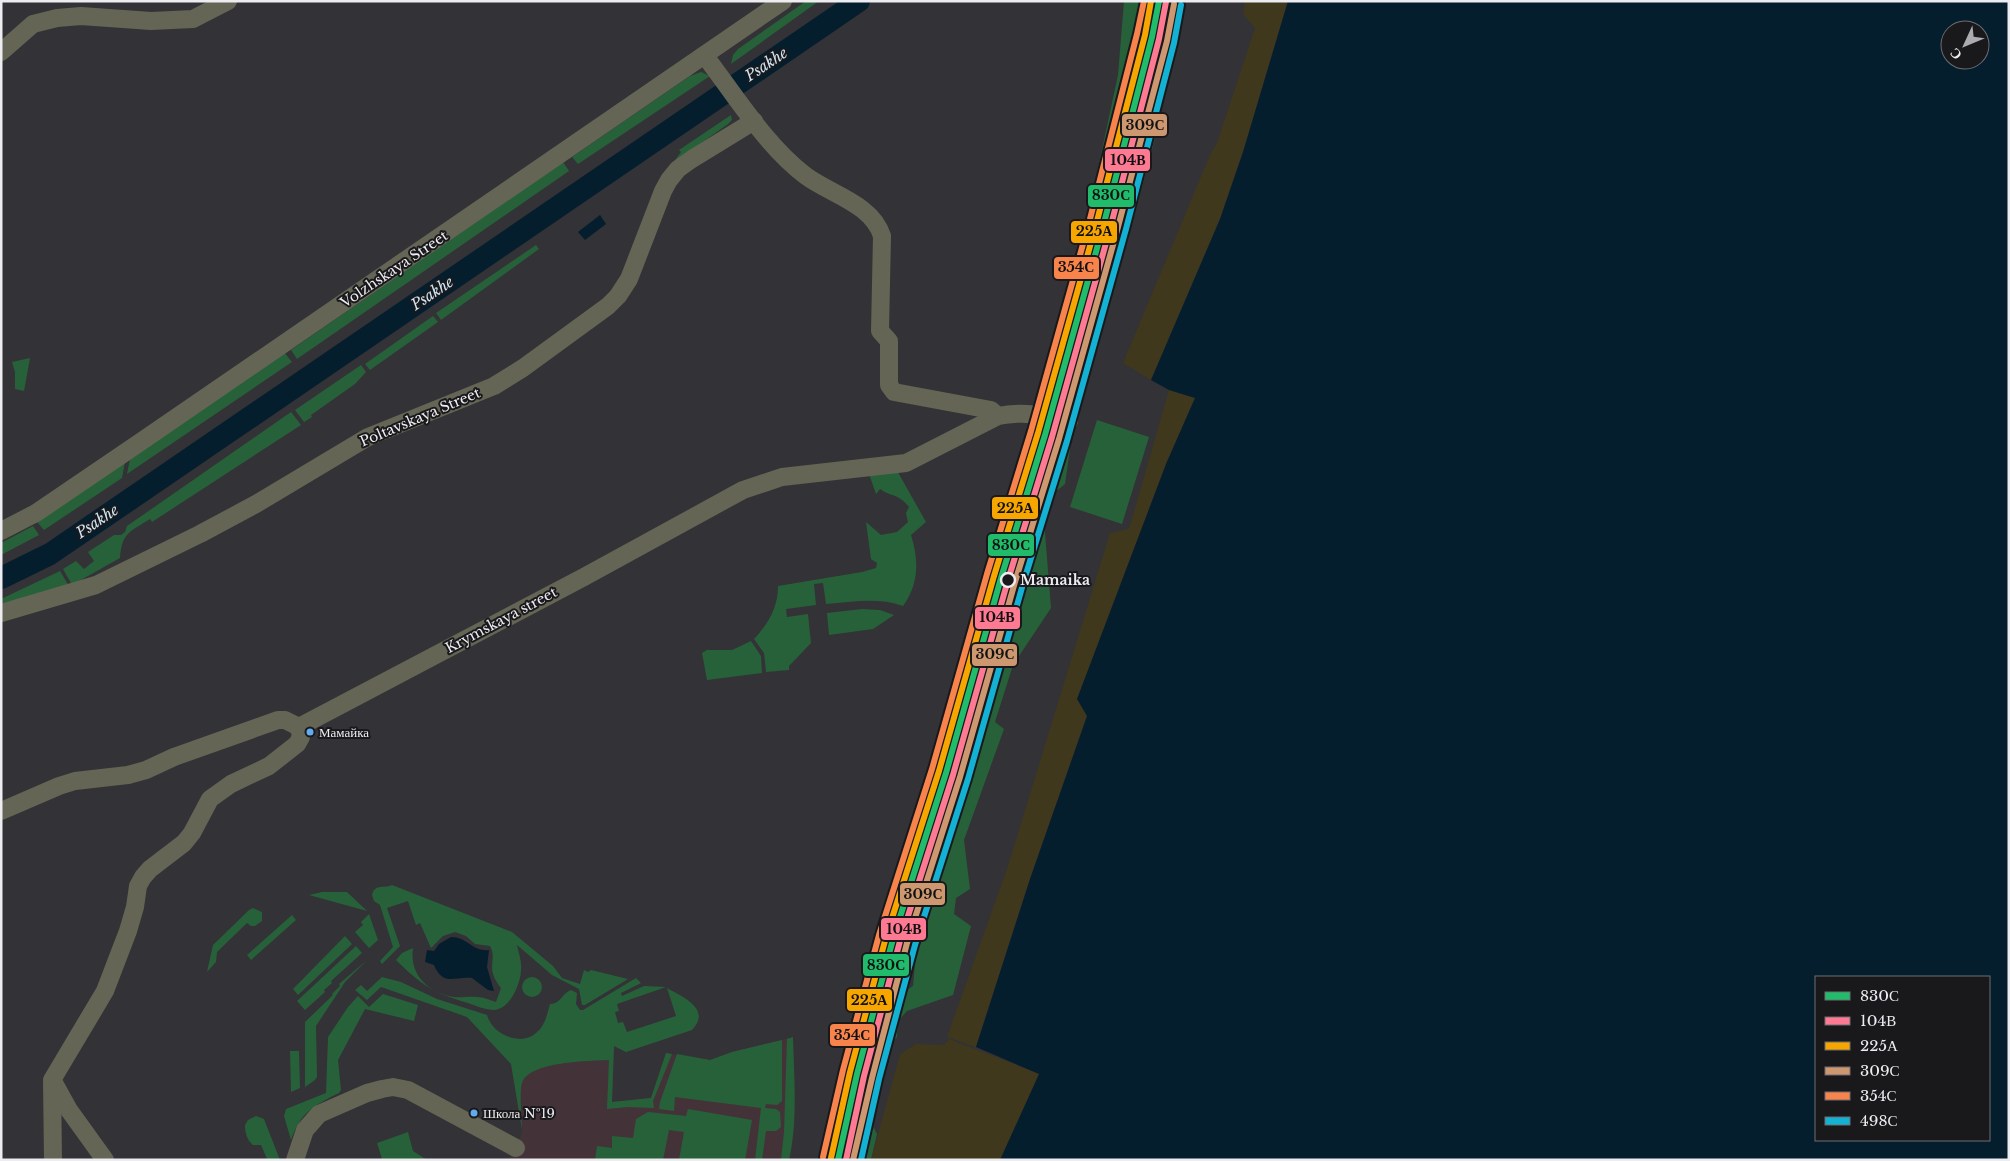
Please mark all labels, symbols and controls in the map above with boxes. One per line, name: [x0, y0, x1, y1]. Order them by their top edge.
north arrow: [1940, 20, 1990, 70]
water label: Psakhe: [740, 43, 791, 86]
text: С: [1946, 44, 1966, 64]
line badge: 309С: [1121, 113, 1168, 137]
text: 309С: [1125, 116, 1165, 134]
line badge: 104В: [1104, 148, 1151, 172]
text: 104В: [1110, 151, 1146, 169]
line badge: 830С: [1087, 184, 1135, 208]
text: 830С: [1092, 186, 1130, 204]
line badge: 225А: [1070, 220, 1118, 244]
text: 225А: [1076, 222, 1113, 240]
street label: Volzhskaya Street: [336, 226, 452, 312]
line badge: 354С: [1053, 256, 1100, 280]
text: 354С: [1058, 258, 1094, 276]
water label: Psakhe: [406, 272, 457, 315]
street label: Poltavskaya Street: [357, 383, 484, 450]
line badge: 225А: [991, 496, 1039, 520]
text: 225А: [997, 499, 1034, 517]
water label: Psakhe: [71, 500, 122, 543]
line badge: 830С: [987, 533, 1035, 557]
text: 830С: [992, 536, 1030, 554]
place label: Mamaika: [1020, 571, 1090, 589]
marker: Mamaika: [1000, 572, 1016, 588]
street label: Krymskaya street: [442, 583, 561, 657]
line badge: 104В: [974, 606, 1021, 630]
text: 104В: [979, 608, 1015, 626]
line badge: 309С: [971, 643, 1018, 667]
text: 309С: [975, 645, 1015, 663]
place label: Мамайка: [319, 724, 369, 741]
marker: Мамайка: [305, 727, 315, 737]
line badge: 309С: [899, 882, 946, 906]
text: 309С: [903, 885, 943, 903]
line badge: 104В: [880, 917, 927, 941]
text: 104В: [886, 920, 922, 938]
line badge: 830С: [862, 953, 910, 977]
text: 830С: [867, 956, 905, 974]
legend: [1815, 976, 1990, 1141]
text: 830С: [1860, 986, 1899, 1005]
line badge: 225А: [846, 988, 893, 1012]
text: 225А: [851, 991, 888, 1009]
text: 104В: [1860, 1011, 1896, 1030]
line badge: 354С: [829, 1023, 876, 1047]
text: 354С: [834, 1026, 870, 1044]
text: 225А: [1860, 1036, 1898, 1055]
text: 309С: [1860, 1061, 1900, 1080]
text: 354С: [1860, 1086, 1897, 1105]
place label: Школа №19: [483, 1105, 555, 1122]
marker: Школа №19: [469, 1108, 479, 1118]
text: 498С: [1860, 1111, 1898, 1130]

